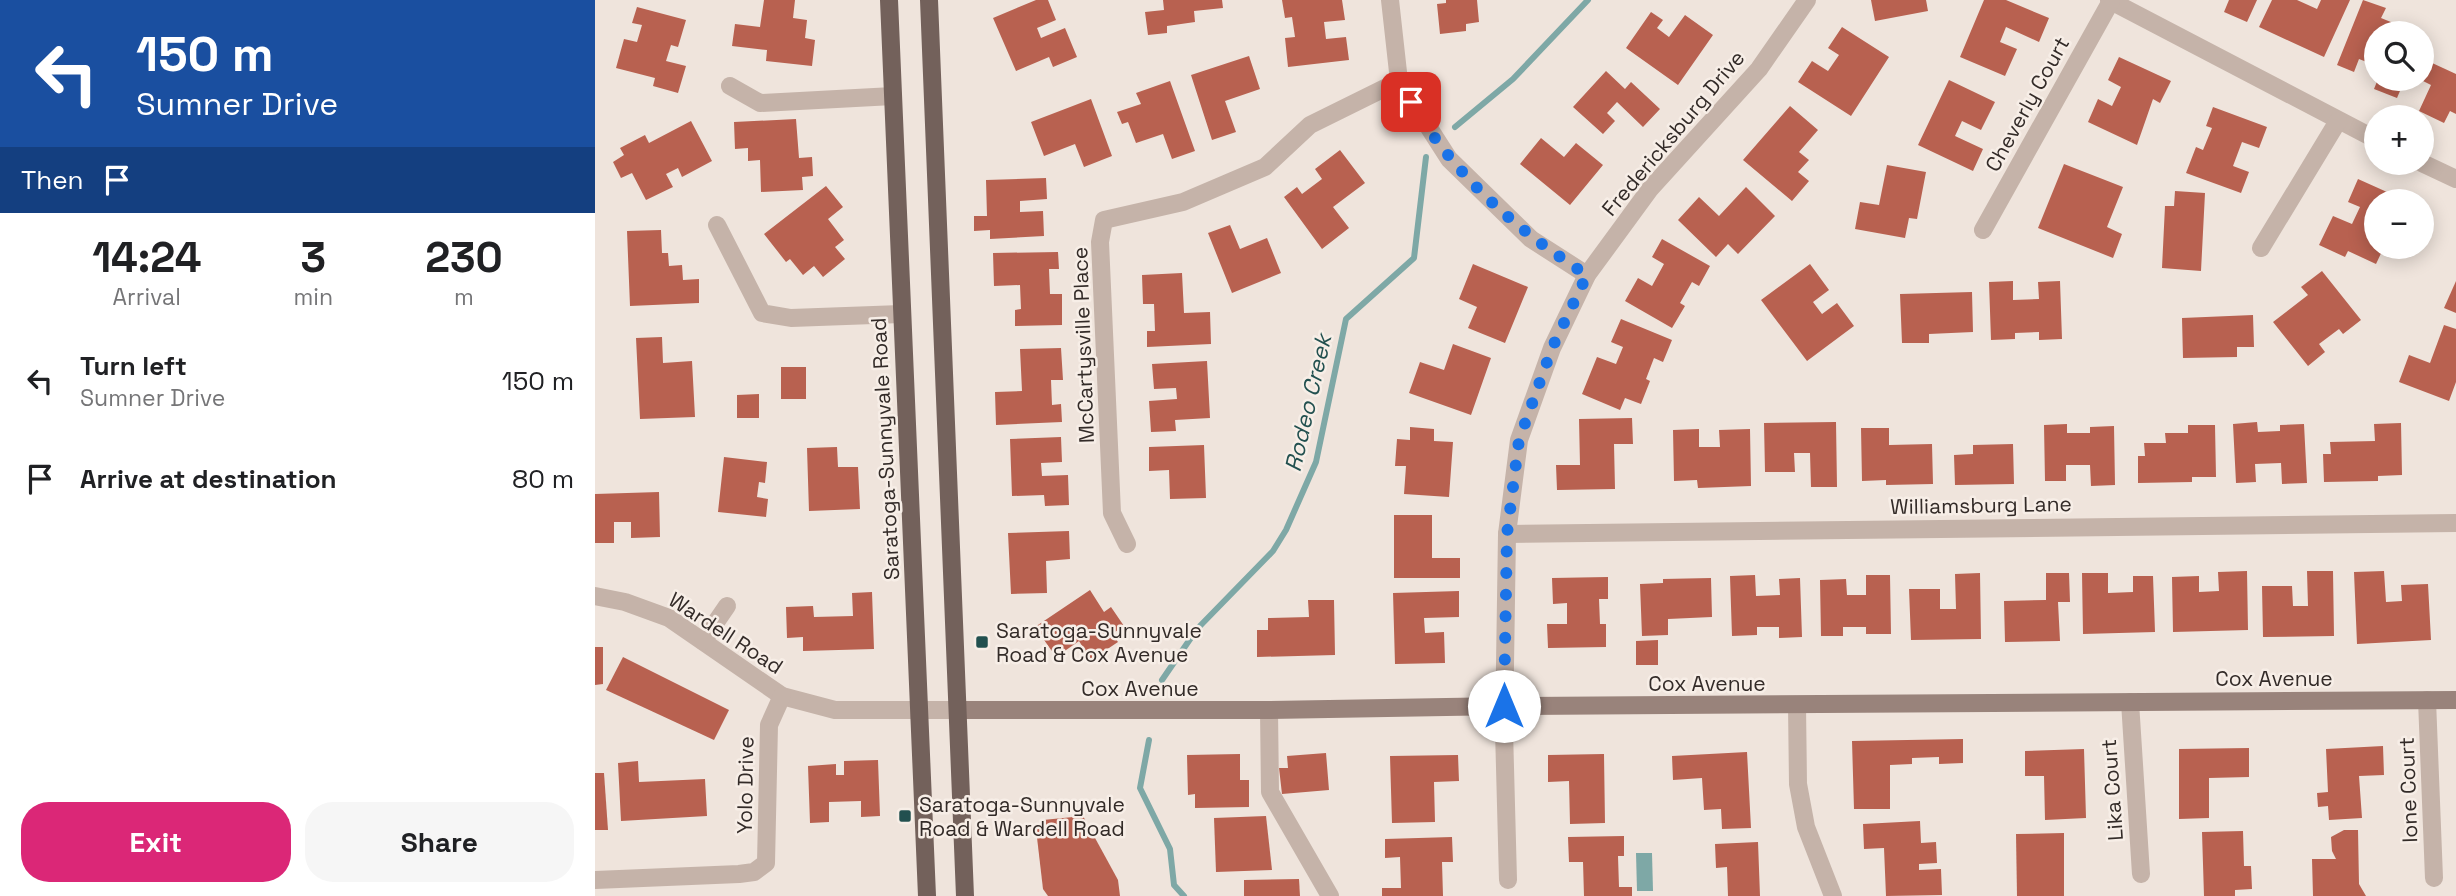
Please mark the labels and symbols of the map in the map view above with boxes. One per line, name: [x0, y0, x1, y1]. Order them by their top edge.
street label: Cheverly Court: [1979, 32, 2075, 176]
street label: Fredericksburg Drive: [1596, 45, 1750, 221]
pin: [1381, 72, 1441, 132]
street label: McCartysville Place: [1066, 246, 1100, 444]
street label: Saratoga-Sunnyvale Road: [865, 317, 905, 581]
water label: Rodeo Creek: [1278, 329, 1339, 475]
street label: Williamsburg Lane: [1890, 490, 2072, 520]
street label: Wardell Road: [664, 586, 788, 680]
place label: Saratoga-Sunnyvale Road & Cox Avenue: [996, 617, 1202, 668]
marker: Saratoga-Sunnyvale Road & Cox Avenue: [974, 634, 990, 650]
street label: Cox Avenue: [2215, 665, 2333, 692]
position arrow: [1467, 669, 1541, 743]
street label: Cox Avenue: [1648, 670, 1766, 697]
street label: Cox Avenue: [1081, 675, 1199, 702]
street label: Yolo Drive: [731, 736, 759, 834]
street label: Ione Court: [2393, 737, 2423, 843]
street label: Lika Court: [2095, 738, 2129, 842]
place label: Saratoga-Sunnyvale Road & Wardell Road: [919, 791, 1125, 842]
marker: Saratoga-Sunnyvale Road & Wardell Road: [897, 808, 913, 824]

